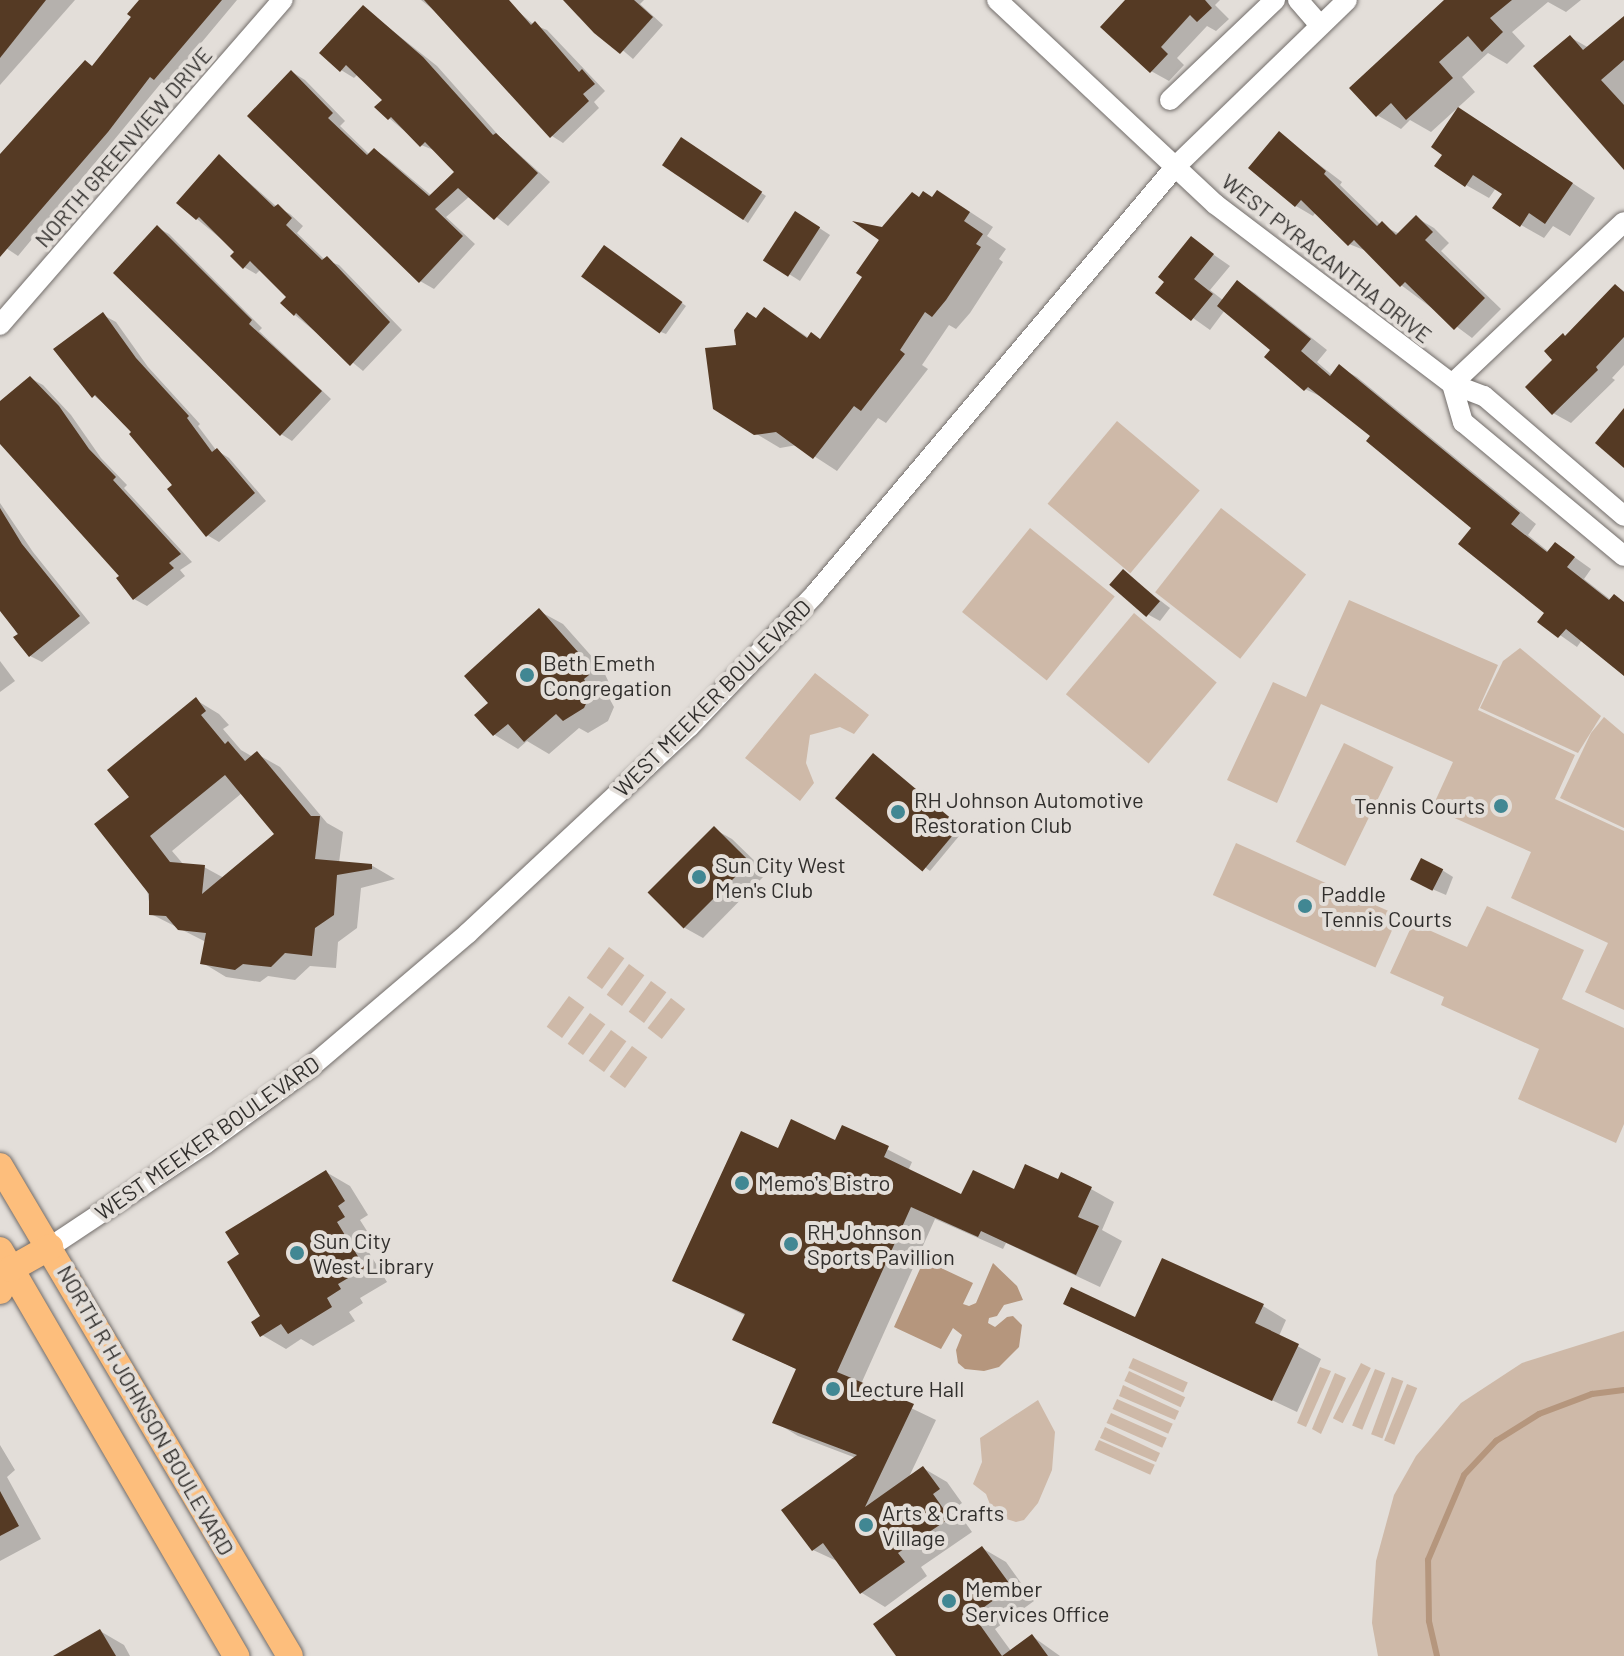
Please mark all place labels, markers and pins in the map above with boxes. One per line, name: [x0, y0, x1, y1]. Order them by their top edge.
place label: Beth Emeth Congregation: [543, 649, 672, 700]
marker: Beth Emeth Congregation: [518, 666, 536, 684]
place label: RH Johnson Automotive Restoration Club: [914, 786, 1144, 838]
place label: Tennis Courts: [1354, 793, 1485, 819]
marker: Tennis Courts: [1492, 797, 1510, 815]
marker: RH Johnson Automotive Restoration Club: [889, 803, 907, 821]
place label: Sun City West Men's Club: [715, 851, 846, 902]
marker: Sun City West Men's Club: [690, 868, 708, 886]
place label: Paddle Tennis Courts: [1321, 880, 1452, 932]
marker: Paddle Tennis Courts: [1296, 897, 1314, 915]
place label: Memo's Bistro: [758, 1170, 890, 1196]
marker: Memo's Bistro: [733, 1174, 751, 1192]
place label: RH Johnson Sports Pavillion: [807, 1218, 955, 1270]
place label: Sun City West Library: [313, 1227, 434, 1278]
marker: RH Johnson Sports Pavillion: [782, 1235, 800, 1253]
marker: Sun City West Library: [288, 1244, 306, 1262]
place label: Lecture Hall: [849, 1376, 964, 1402]
marker: Lecture Hall: [824, 1380, 842, 1398]
place label: Arts & Crafts Village: [882, 1499, 1004, 1550]
marker: Arts & Crafts Village: [857, 1516, 875, 1534]
place label: Member Services Office: [965, 1575, 1110, 1626]
marker: Member Services Office: [940, 1592, 958, 1610]

